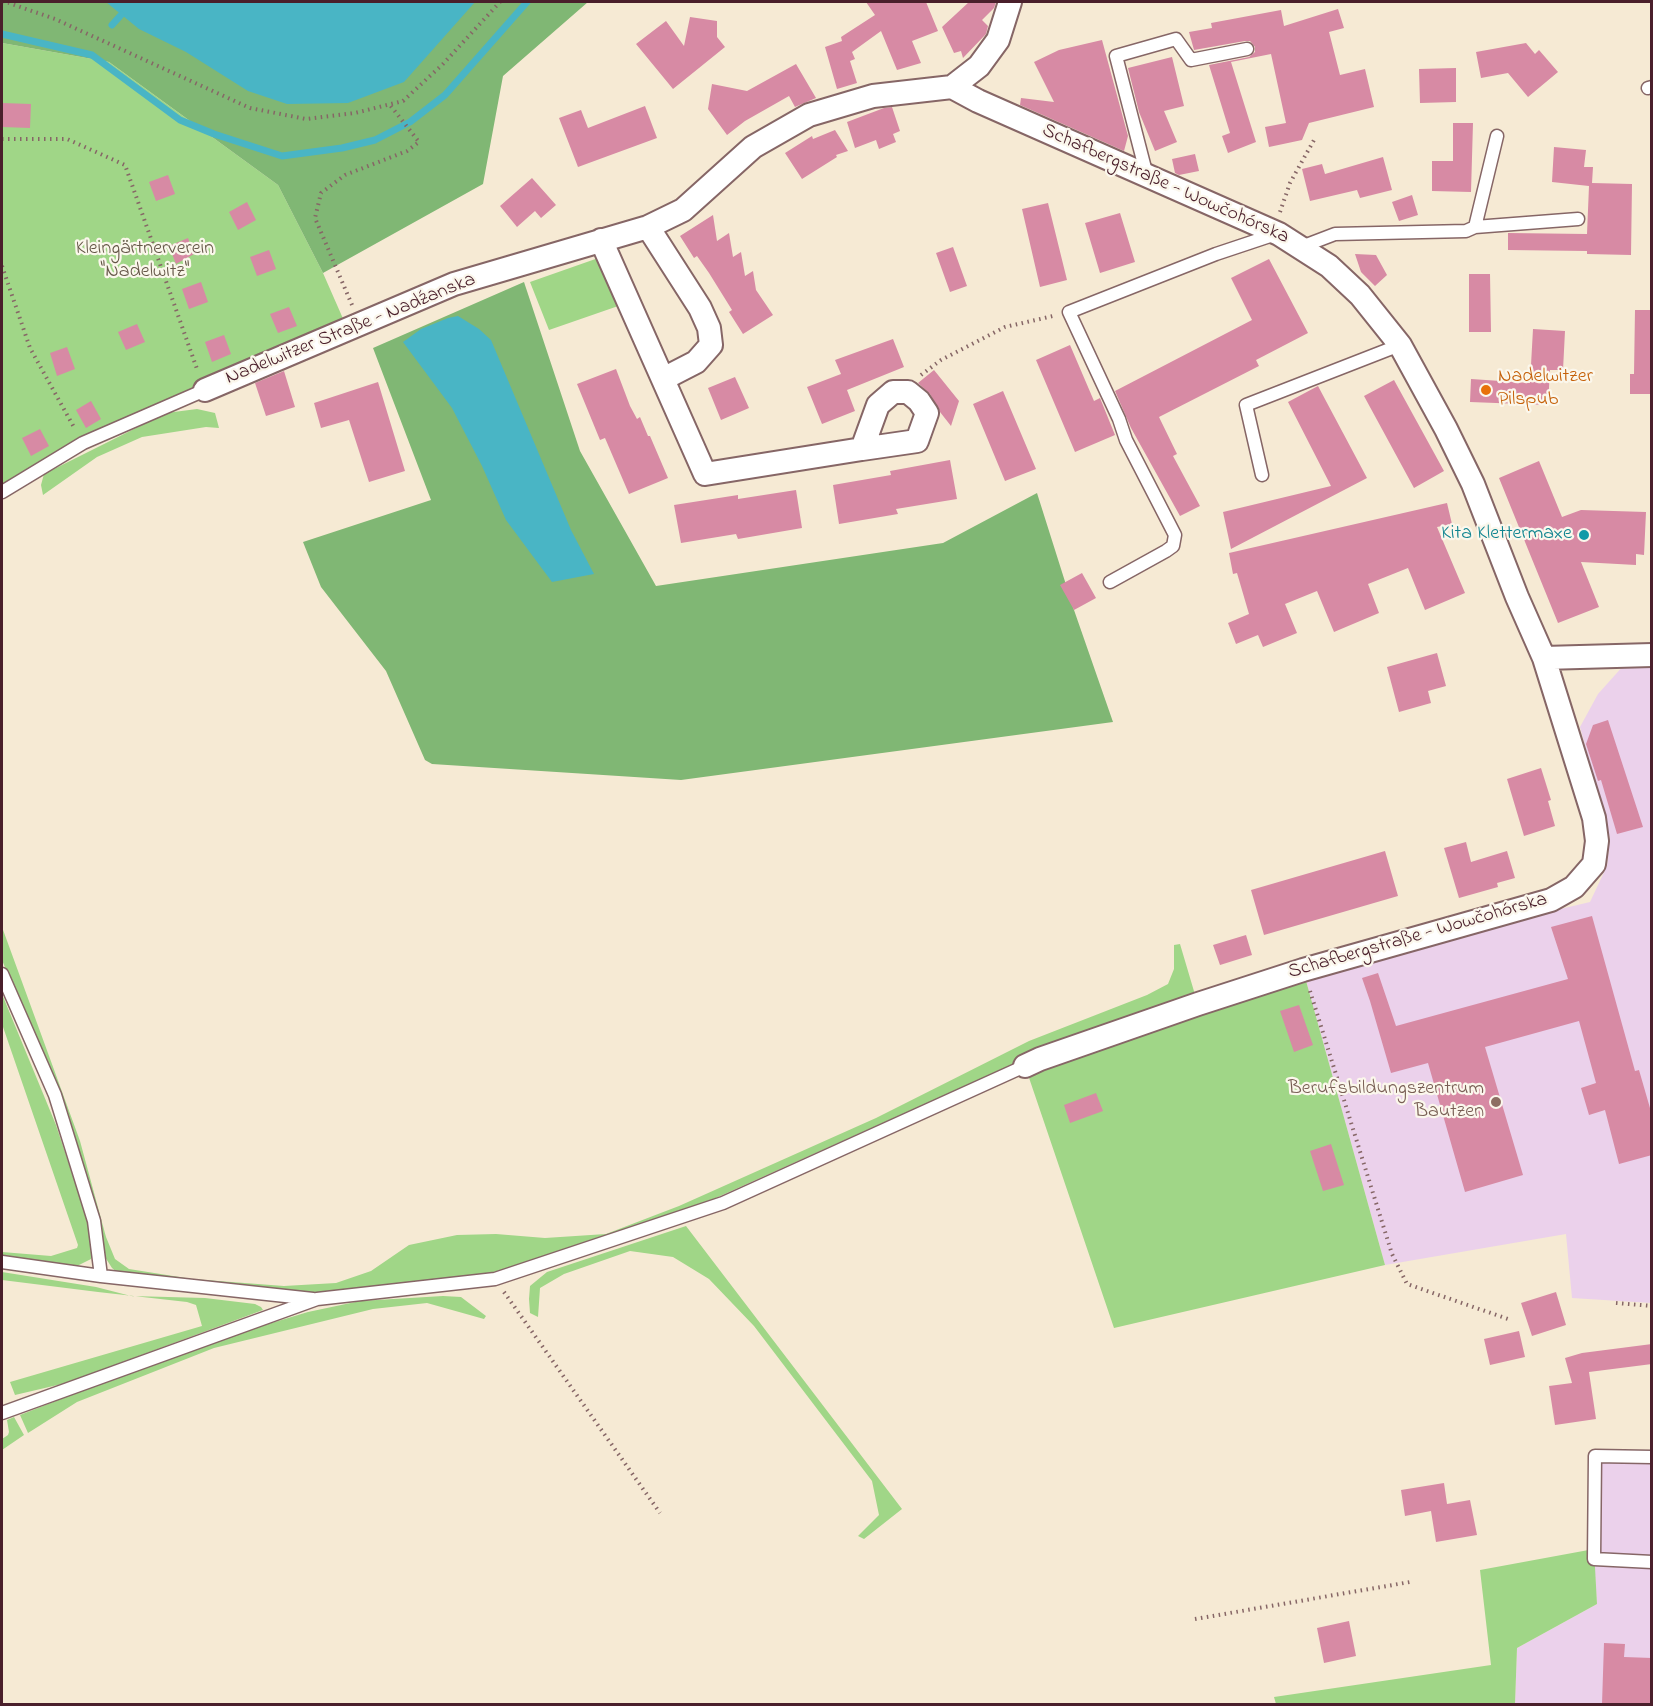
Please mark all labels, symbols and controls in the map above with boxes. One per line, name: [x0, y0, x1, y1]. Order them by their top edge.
street label: Schafbergstraße - Wowčohórska: [1038, 119, 1292, 251]
park label: Kleingärtnerverein "Nadelwitz": [76, 238, 214, 285]
street label: Nadelwitzer Straße - Nadźanska: [222, 269, 480, 391]
place label: Nadelwitzer Pilspub: [1498, 366, 1593, 413]
marker: Nadelwitzer Pilspub: [1479, 383, 1493, 397]
place label: Kita Klettermaxe: [1441, 523, 1572, 547]
marker: Kita Klettermaxe: [1577, 528, 1591, 542]
street label: Schafbergstraße - Wowčohórska: [1286, 889, 1550, 985]
place label: Berufsbildungszentrum Bautzen: [1288, 1078, 1484, 1125]
marker: Berufsbildungszentrum Bautzen: [1489, 1095, 1503, 1109]

